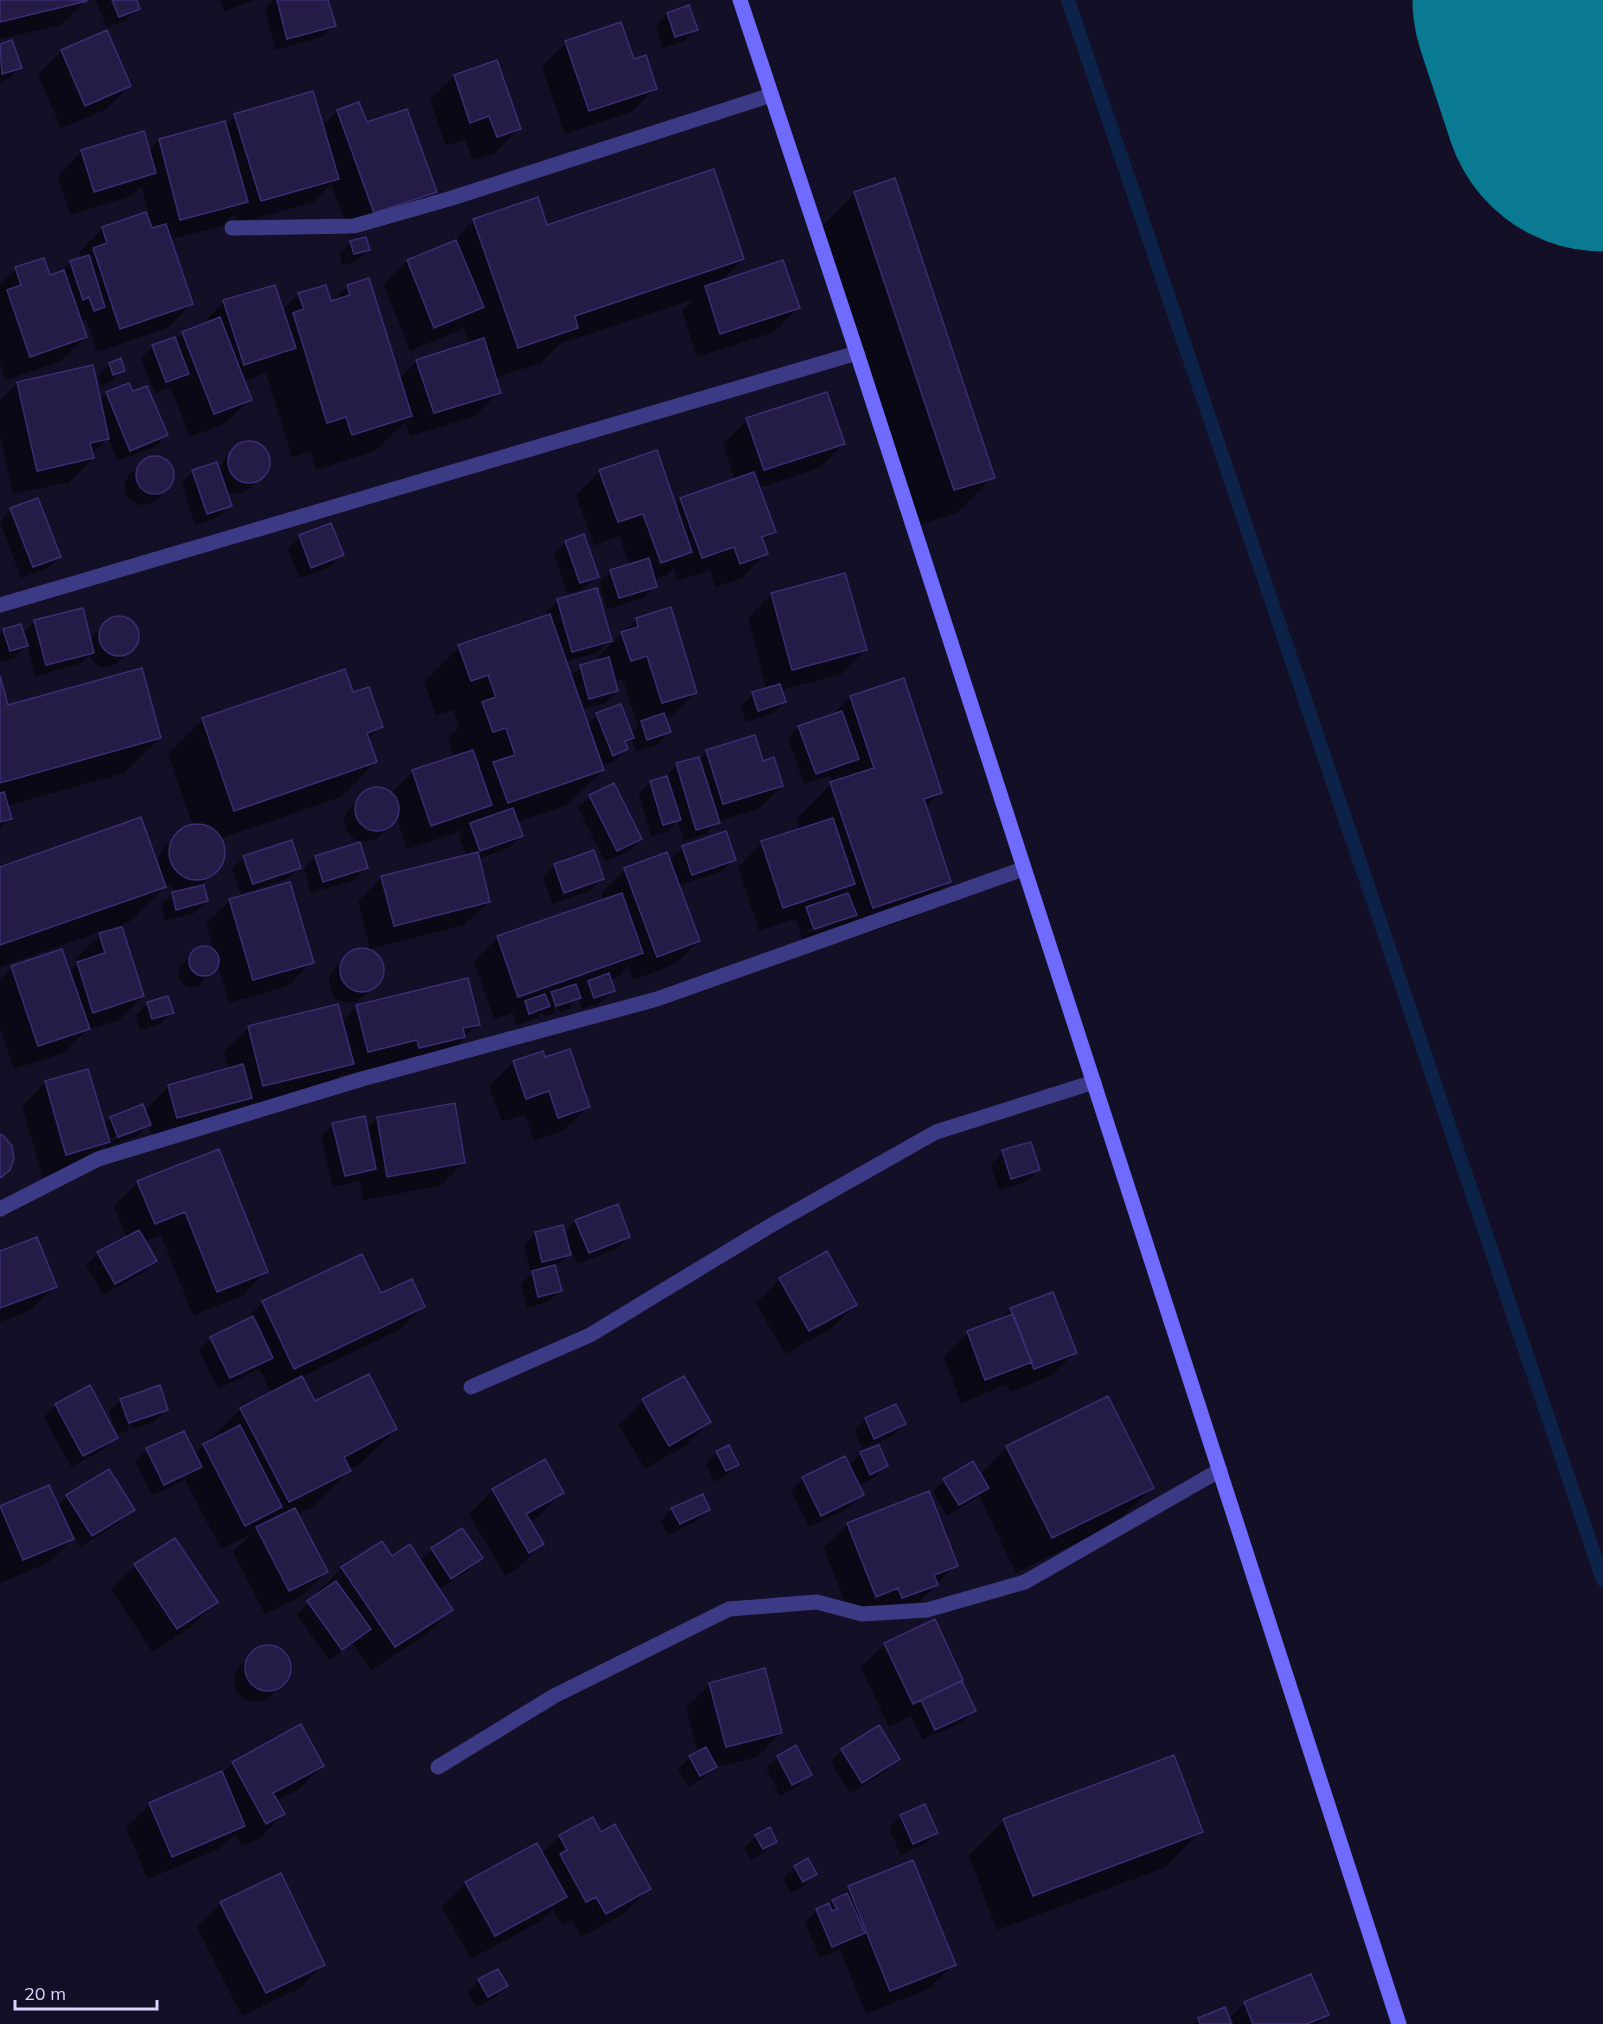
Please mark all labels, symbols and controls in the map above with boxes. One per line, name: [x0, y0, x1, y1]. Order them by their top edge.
scale bar: [15, 1973, 158, 2011]
text: 20 m: [24, 1982, 66, 2005]

